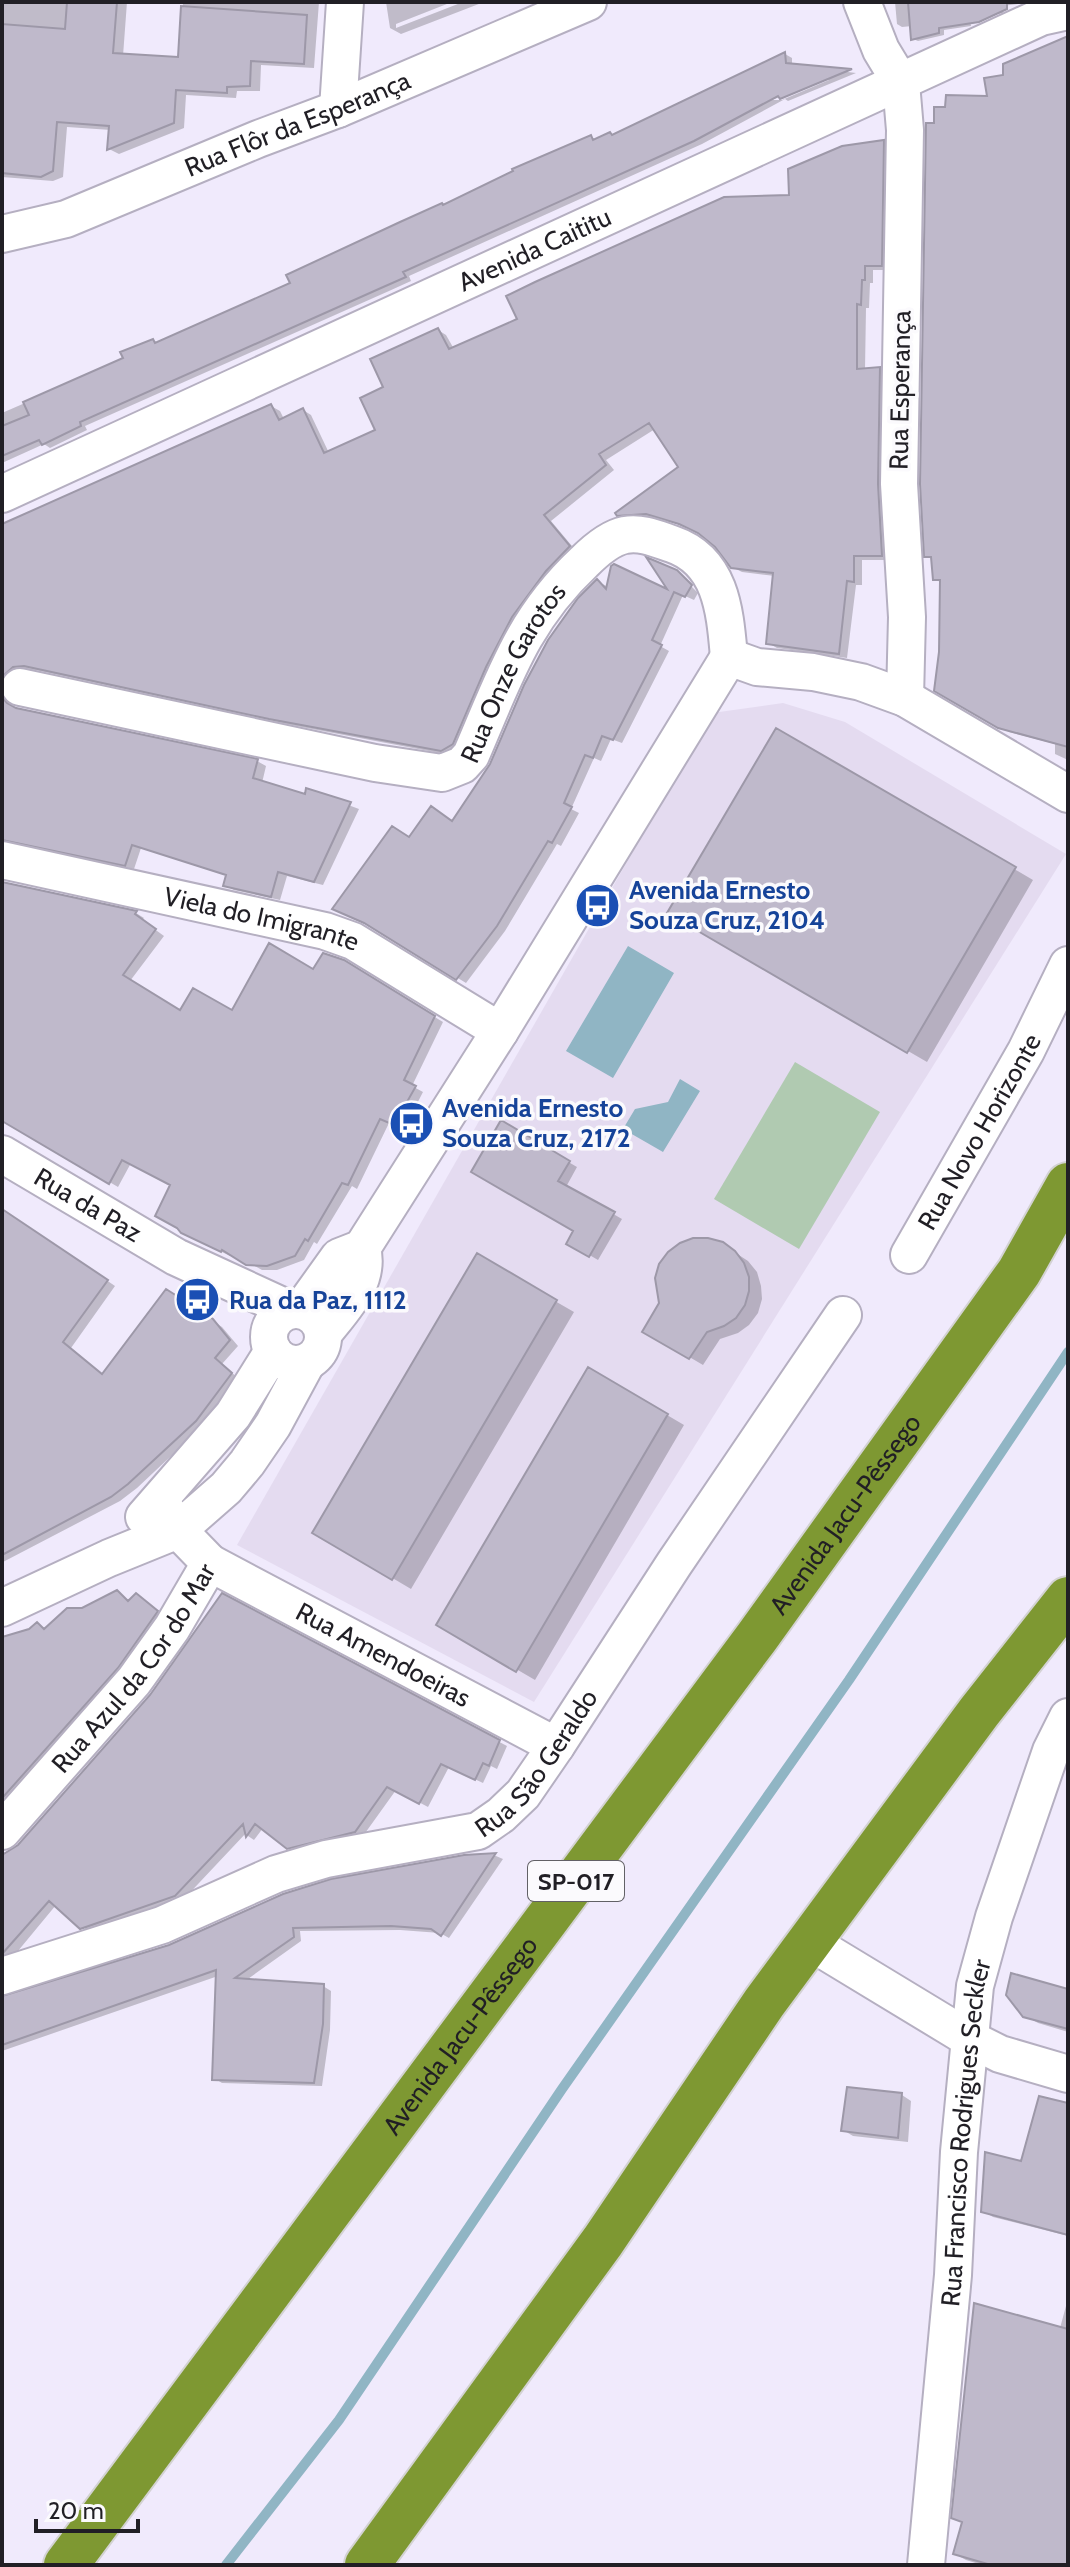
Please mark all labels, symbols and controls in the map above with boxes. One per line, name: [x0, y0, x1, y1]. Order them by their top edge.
street label: Rua Flôr da Esperança: [180, 64, 416, 184]
street label: Avenida Caititu: [453, 201, 616, 298]
street label: Rua Esperança: [883, 309, 917, 470]
street label: Rua Onze Garotos: [454, 576, 573, 768]
place label: Avenida Ernesto Souza Cruz, 2104: [629, 874, 825, 936]
street label: Viela do Imigrante: [161, 880, 363, 958]
bus stop icon: Avenida Ernesto Souza Cruz, 2104: [574, 881, 622, 929]
street label: Rua Novo Horizonte: [911, 1029, 1048, 1236]
place label: Avenida Ernesto Souza Cruz, 2172: [442, 1092, 631, 1154]
bus stop icon: Avenida Ernesto Souza Cruz, 2172: [387, 1099, 435, 1147]
street label: Rua da Paz: [29, 1161, 148, 1249]
bus stop icon: Rua da Paz, 1112: [174, 1276, 222, 1324]
place label: Rua da Paz, 1112: [229, 1284, 407, 1316]
street label: Avenida Jacu-Pêssego: [762, 1408, 928, 1621]
street label: Rua Azul da Cor do Mar: [45, 1557, 223, 1779]
street label: Rua Amendoeiras: [291, 1595, 476, 1714]
street label: Rua São Geraldo: [469, 1683, 604, 1844]
road number: SP-017: [528, 1861, 624, 1901]
street label: Avenida Jacu-Pêssego: [376, 1930, 544, 2141]
street label: Rua Francisco Rodrigues Seckler: [934, 1955, 998, 2308]
scale bar: [36, 2483, 138, 2533]
text: 20 m: [48, 2496, 104, 2525]

